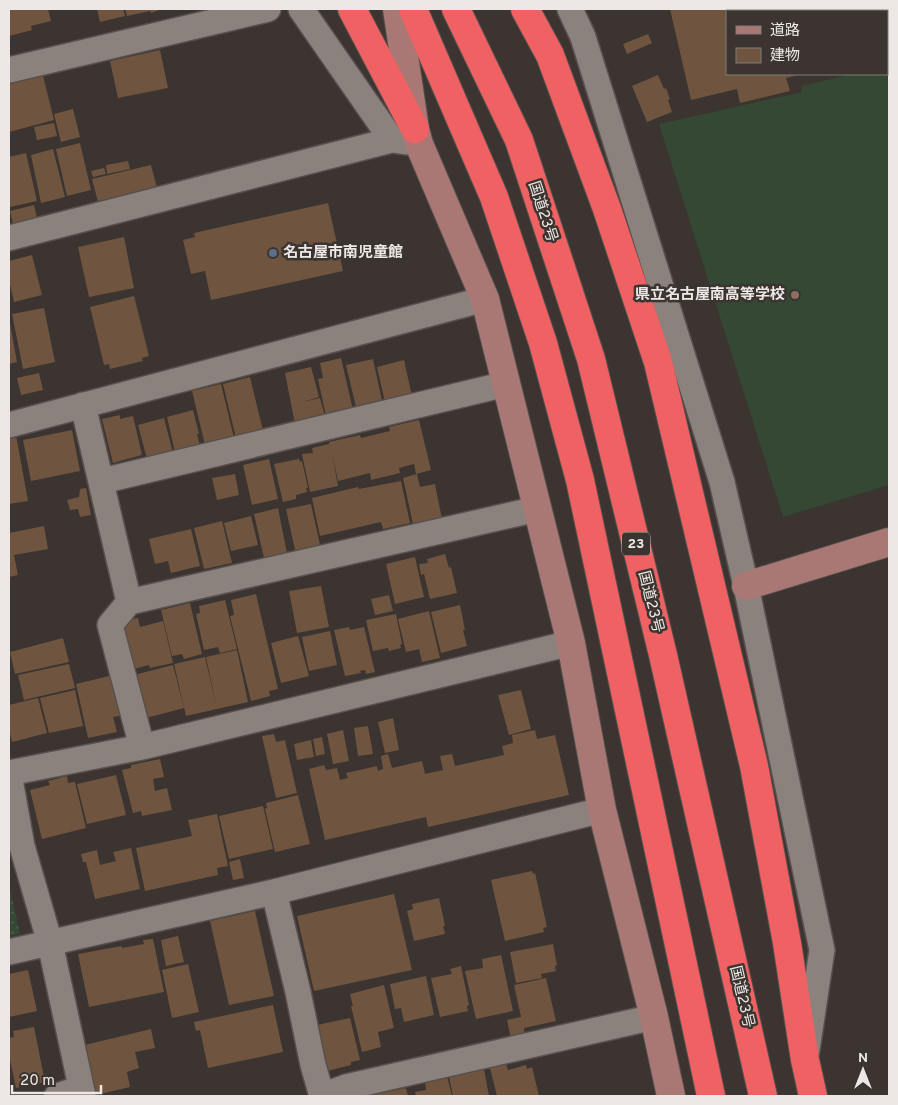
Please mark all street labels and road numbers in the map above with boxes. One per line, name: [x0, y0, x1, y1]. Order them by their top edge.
street label: 国道23号: [523, 179, 561, 245]
road number: 23: [622, 532, 650, 556]
street label: 国道23号: [633, 569, 667, 635]
street label: 国道23号: [725, 964, 757, 1030]

